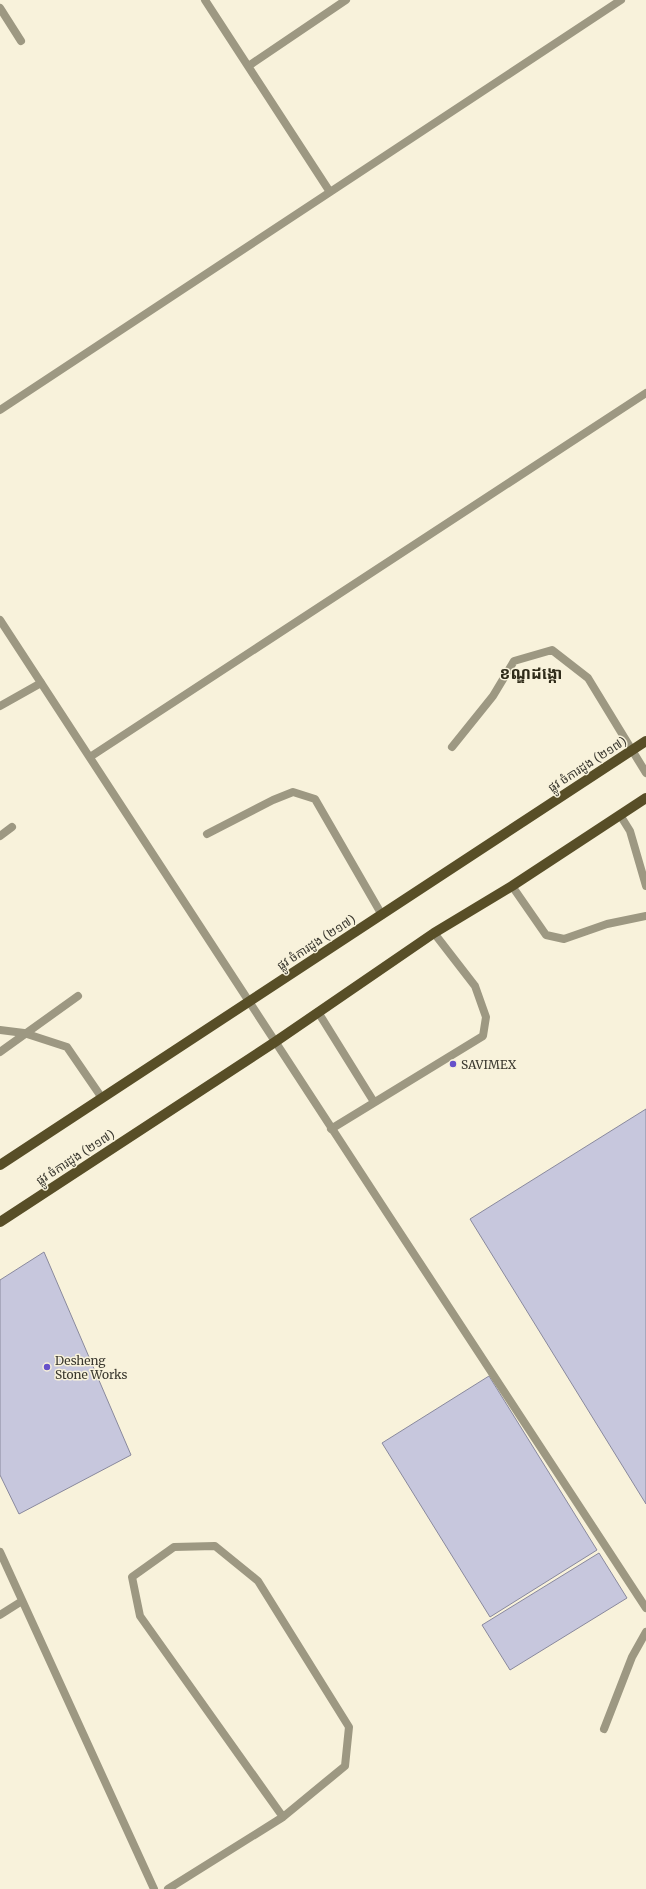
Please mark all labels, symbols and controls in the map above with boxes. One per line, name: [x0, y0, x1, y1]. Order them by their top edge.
district label: ខណ្ឌដង្កោ: [500, 663, 562, 683]
street label: ផ្លូវ ចំការដូង (២១៧): [545, 733, 631, 798]
street label: ផ្លូវ ចំការដូង (២១៧): [274, 911, 360, 976]
place label: SAVIMEX: [461, 1057, 517, 1072]
marker: SAVIMEX: [448, 1059, 458, 1069]
street label: ផ្លូវ ចំការដូង (២១៧): [33, 1126, 119, 1191]
place label: Desheng Stone Works: [55, 1353, 128, 1382]
marker: Desheng Stone Works: [42, 1362, 52, 1372]

